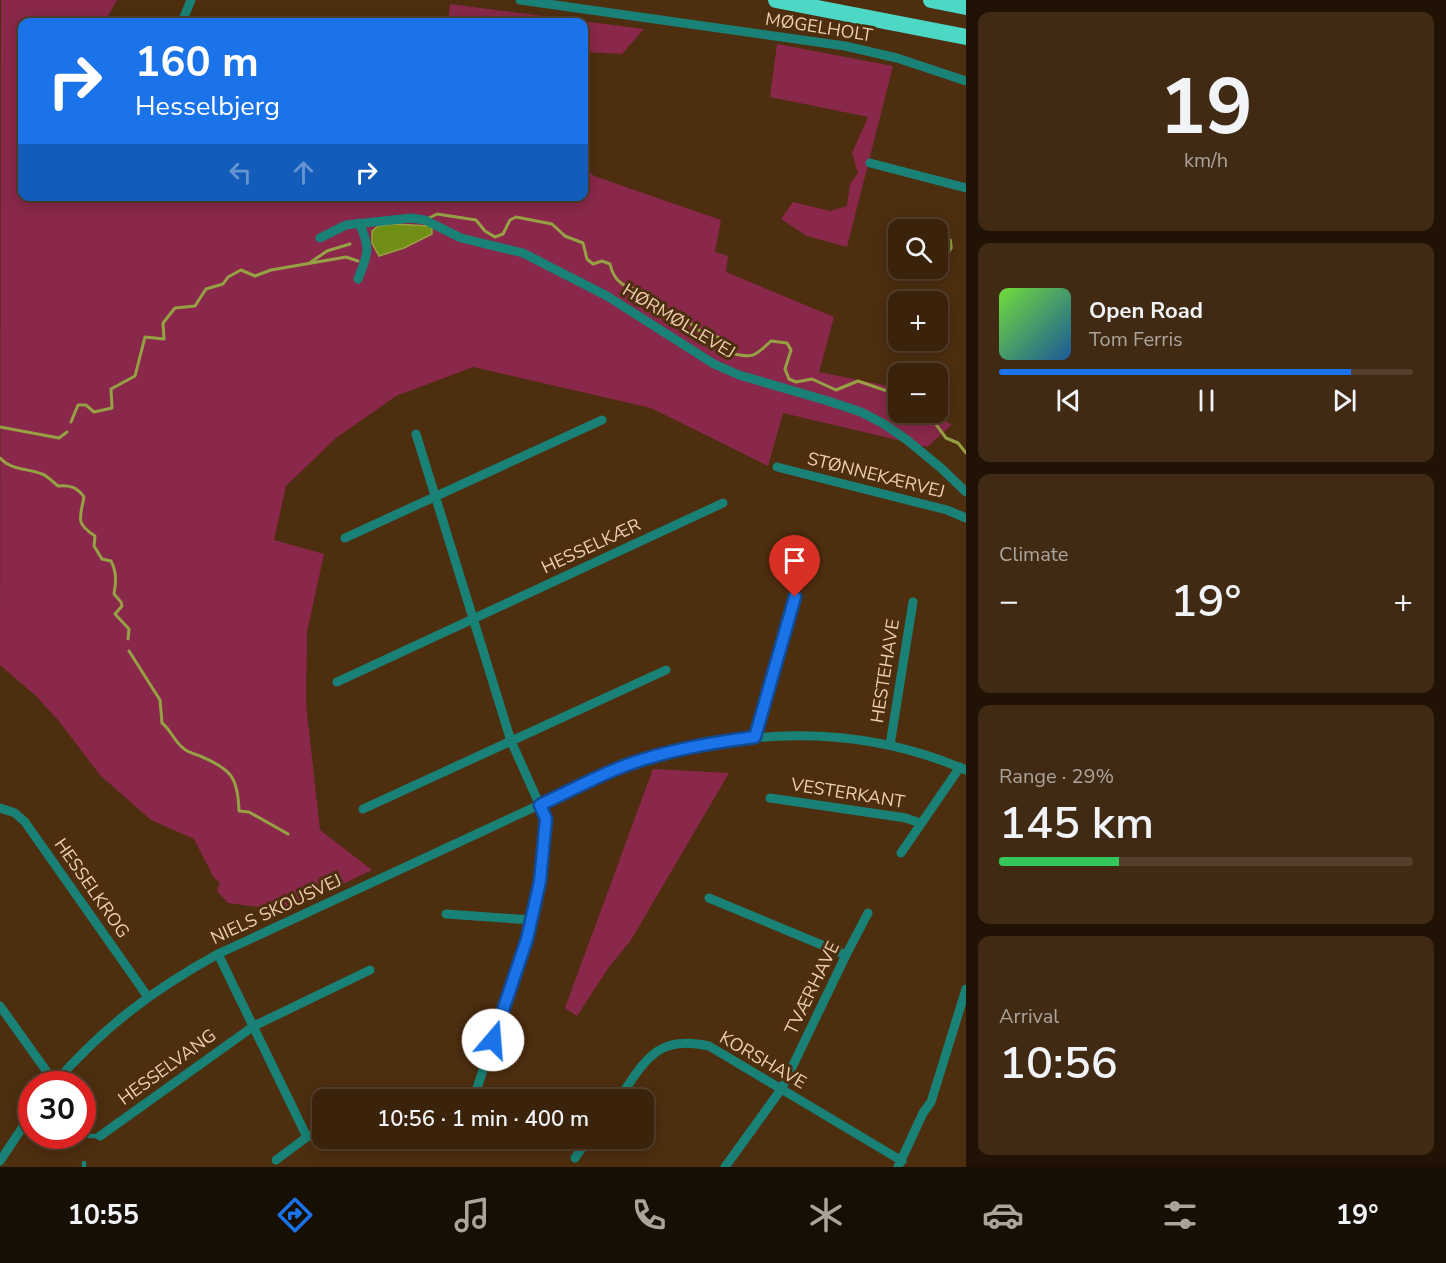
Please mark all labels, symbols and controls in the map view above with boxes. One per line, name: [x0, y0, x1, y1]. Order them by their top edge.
street label: MØGELHOLT: [764, 7, 875, 47]
text: 160 m: [135, 34, 259, 91]
icon: right: [36, 42, 114, 120]
text: 19: [1159, 54, 1253, 161]
text: Hesselbjerg: [135, 88, 280, 125]
text: km/h: [1184, 147, 1228, 174]
icon: left: [224, 156, 257, 189]
icon: ahead: [287, 156, 320, 189]
icon: right: [350, 156, 383, 189]
map controls: [888, 219, 948, 423]
button: search: [888, 219, 948, 279]
street label: HØRMØLLEVEJ: [618, 278, 740, 364]
button: +: [888, 291, 948, 351]
text: Open Road: [1089, 296, 1203, 326]
text: Tom Ferris: [1089, 326, 1183, 353]
button: −: [888, 363, 948, 423]
icon: previous: [1052, 384, 1085, 417]
icon: pause: [1190, 384, 1223, 417]
icon: next: [1328, 384, 1361, 417]
street label: STØNNEKÆRVEJ: [805, 446, 947, 504]
street label: HESSELKÆR: [537, 513, 645, 579]
pin: [769, 535, 820, 597]
text: Climate: [999, 541, 1068, 568]
icon: arrive: [778, 544, 811, 577]
text: 19°: [1171, 571, 1241, 632]
text: −: [999, 579, 1019, 624]
text: +: [1393, 579, 1413, 624]
street label: HESTEHAVE: [865, 617, 905, 725]
text: Range · 29%: [999, 763, 1114, 790]
street label: VESTERKANT: [788, 772, 907, 814]
text: 145 km: [999, 793, 1154, 854]
street label: HESSELKROG: [49, 833, 135, 943]
street label: NIELS SKOUSVEJ: [207, 868, 345, 950]
street label: TVÆRHAVE: [779, 937, 845, 1039]
text: Arrival: [999, 1003, 1059, 1030]
position arrow: [461, 1008, 525, 1072]
street label: HESSELVANG: [113, 1023, 221, 1111]
street label: KORSHAVE: [715, 1026, 811, 1094]
text: 10:56: [999, 1033, 1118, 1094]
speed limit sign: 30: [18, 1071, 96, 1149]
text: 10:56 · 1 min · 400 m: [377, 1104, 589, 1134]
icon: directions: [274, 1194, 316, 1236]
icon: music: [451, 1194, 493, 1236]
icon: phone: [628, 1194, 670, 1236]
icon: climate: [805, 1194, 847, 1236]
icon: car: [982, 1194, 1024, 1236]
icon: filters: [1159, 1194, 1201, 1236]
text: 10:55: [67, 1197, 139, 1234]
text: 19°: [1336, 1197, 1378, 1234]

